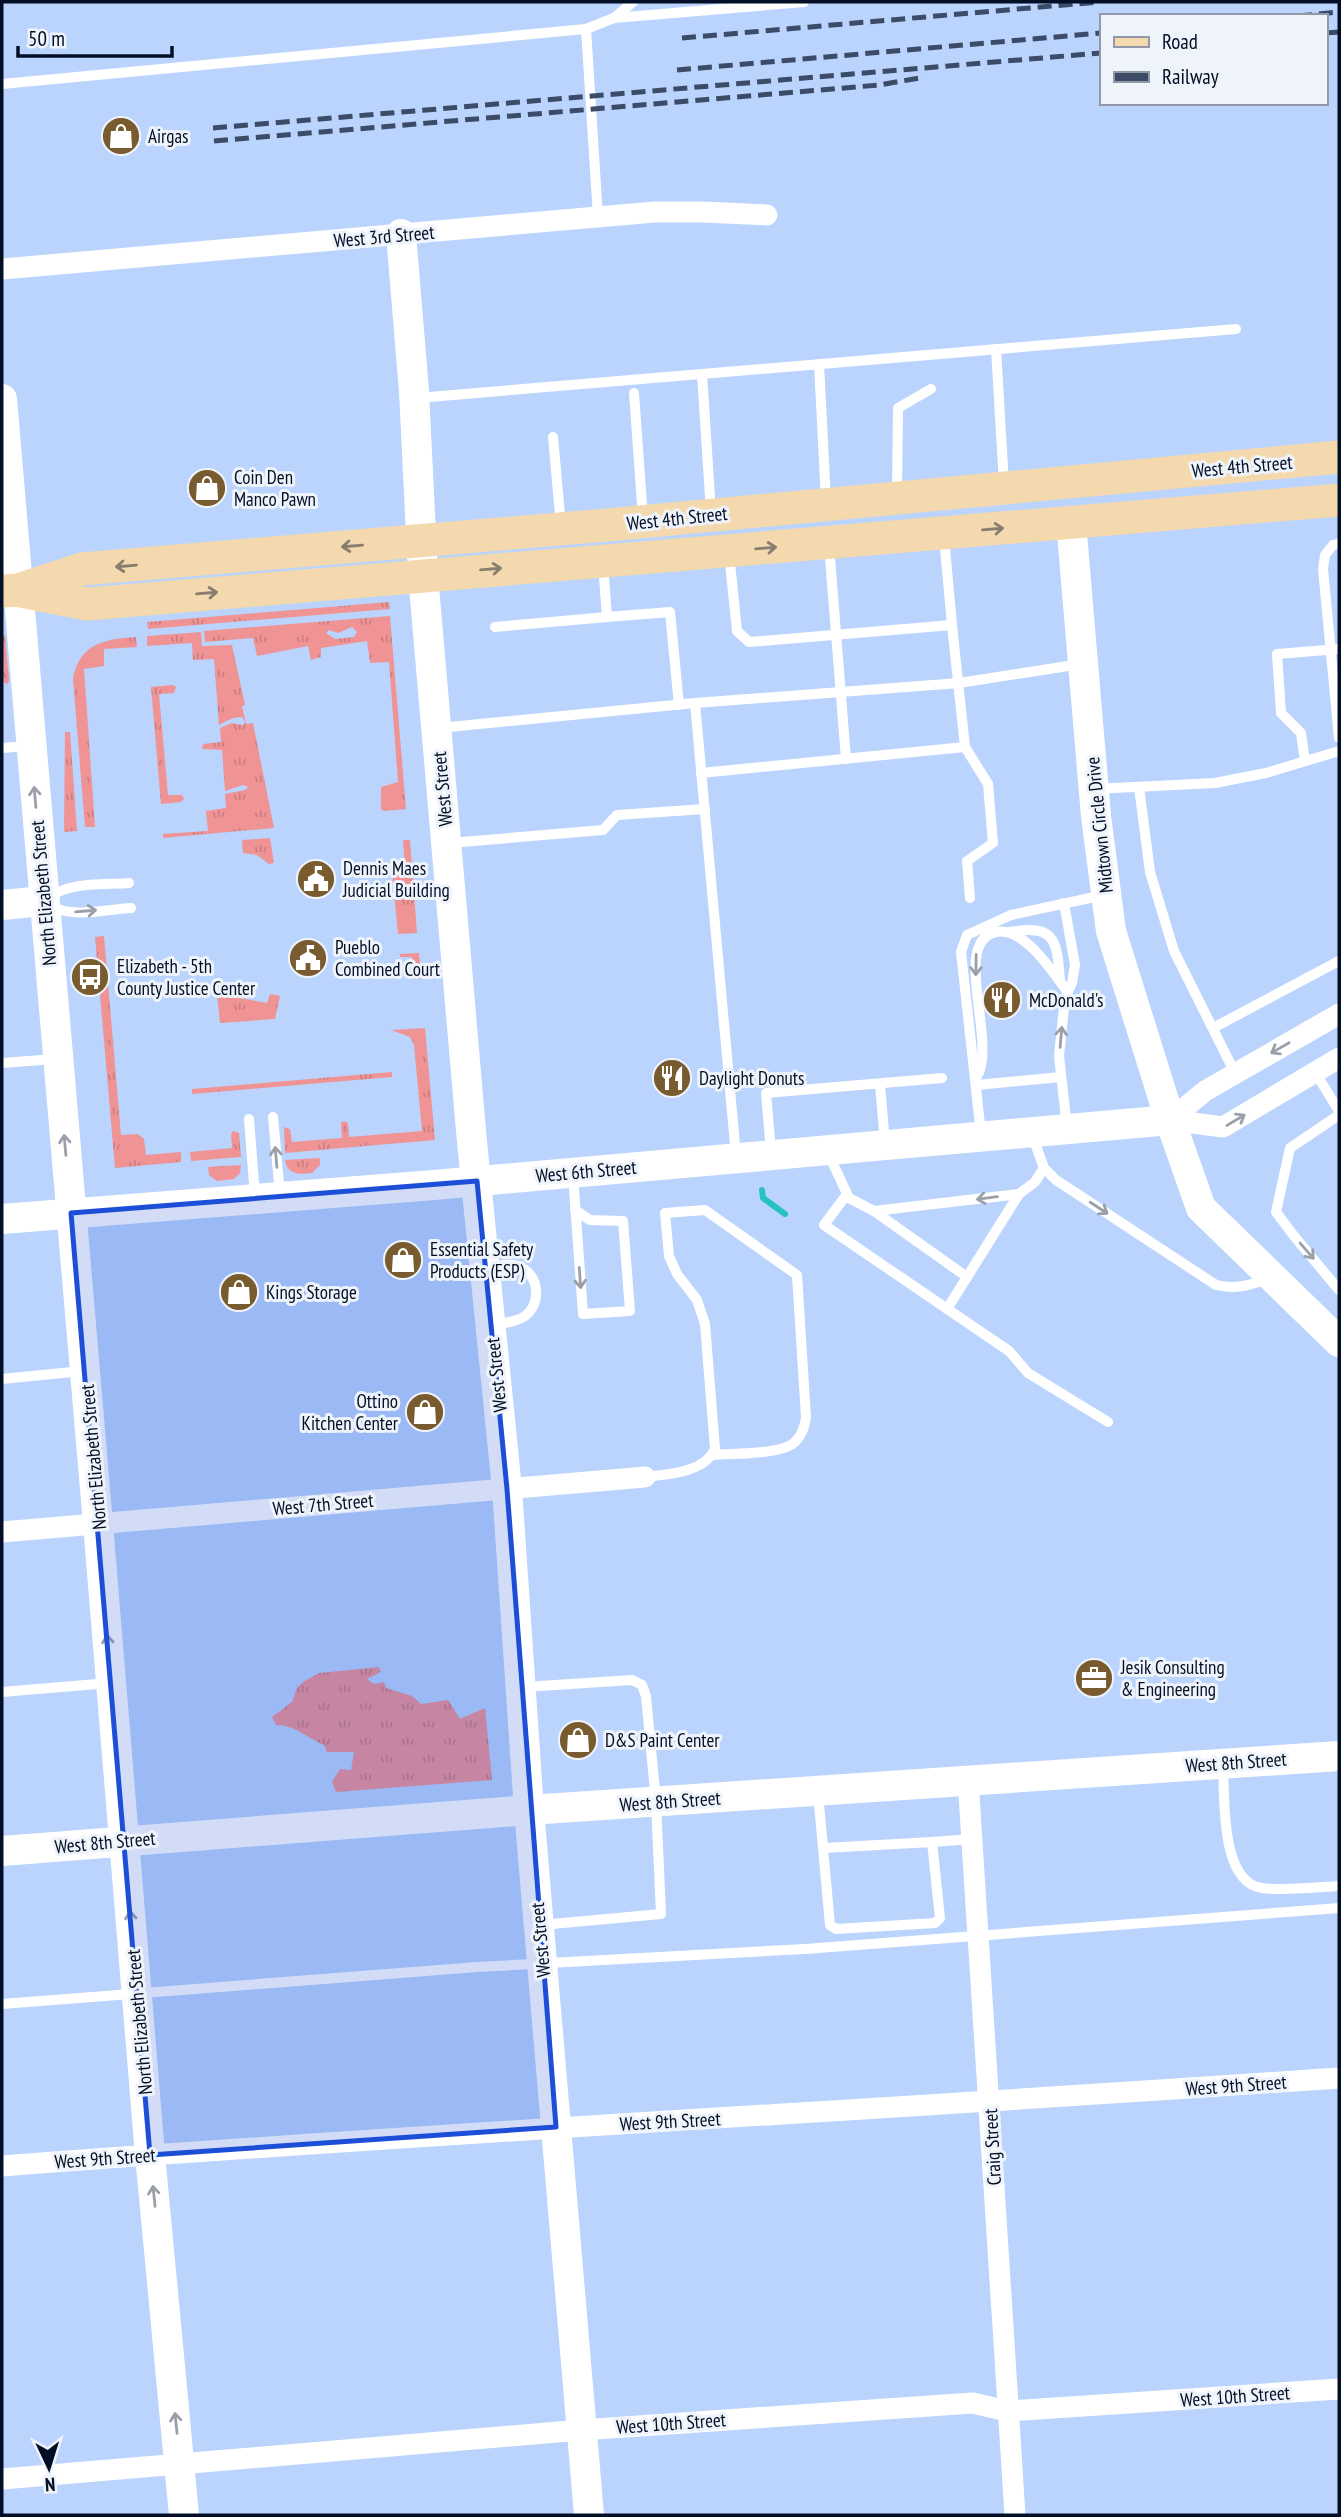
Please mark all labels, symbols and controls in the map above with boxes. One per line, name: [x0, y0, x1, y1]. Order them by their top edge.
scale bar: [18, 14, 172, 58]
legend: [1100, 14, 1327, 105]
text: 50 m: [28, 25, 65, 52]
text: Road: [1162, 28, 1198, 55]
text: Railway: [1162, 63, 1219, 90]
shop icon: Airgas: [100, 115, 142, 157]
place label: Airgas: [148, 124, 189, 148]
street label: West 3rd Street: [333, 220, 436, 252]
street label: West 4th Street: [1191, 450, 1294, 482]
place label: Coin Den Manco Pawn: [234, 465, 316, 511]
shop icon: Coin Den Manco Pawn: [186, 467, 228, 509]
street label: West 4th Street: [625, 501, 729, 535]
one-way arrow: [981, 522, 1004, 535]
one-way arrow: [342, 540, 364, 553]
one-way arrow: [754, 541, 777, 554]
one-way arrow: [115, 560, 137, 573]
one-way arrow: [479, 562, 501, 575]
one-way arrow: [195, 586, 218, 599]
street label: West Street: [427, 750, 457, 827]
street label: Midtown Circle Drive: [1080, 756, 1118, 894]
one-way arrow: [28, 786, 41, 809]
street label: North Elizabeth Street: [25, 819, 61, 967]
place label: Dennis Maes Judicial Building: [342, 856, 450, 902]
public building icon: Dennis Maes Judicial Building: [295, 858, 337, 900]
one-way arrow: [75, 904, 97, 917]
place label: Pueblo Combined Court: [335, 935, 441, 981]
public building icon: Pueblo Combined Court: [287, 937, 329, 979]
place label: Elizabeth - 5th County Justice Center: [117, 954, 256, 1000]
one-way arrow: [970, 954, 983, 977]
bus stop icon: Elizabeth - 5th County Justice Center: [69, 956, 111, 998]
restaurant icon: McDonald's: [981, 979, 1023, 1021]
place label: McDonald's: [1029, 988, 1104, 1012]
one-way arrow: [1055, 1026, 1068, 1049]
one-way arrow: [1270, 1042, 1291, 1055]
restaurant icon: Daylight Donuts: [651, 1057, 693, 1099]
place label: Daylight Donuts: [699, 1066, 805, 1090]
one-way arrow: [1225, 1112, 1245, 1126]
one-way arrow: [58, 1135, 71, 1157]
one-way arrow: [269, 1146, 282, 1169]
street label: West 6th Street: [535, 1155, 638, 1187]
one-way arrow: [976, 1191, 999, 1204]
one-way arrow: [1089, 1201, 1108, 1215]
place label: Essential Safety Products (ESP): [430, 1237, 534, 1283]
shop icon: Essential Safety Products (ESP): [382, 1239, 424, 1281]
one-way arrow: [1299, 1242, 1315, 1260]
one-way arrow: [574, 1267, 587, 1289]
shop icon: Kings Storage: [218, 1271, 260, 1313]
place label: Kings Storage: [266, 1280, 357, 1304]
street label: West Street: [480, 1336, 512, 1414]
street label: North Elizabeth Street: [75, 1383, 111, 1531]
place label: Ottino Kitchen Center: [302, 1389, 399, 1435]
shop icon: Ottino Kitchen Center: [404, 1391, 446, 1433]
street label: West 7th Street: [272, 1488, 375, 1520]
one-way arrow: [101, 1634, 114, 1657]
place label: Jesik Consulting & Engineering: [1120, 1655, 1225, 1701]
office icon: Jesik Consulting & Engineering: [1073, 1657, 1115, 1699]
shop icon: D&S Paint Center: [557, 1719, 599, 1761]
place label: D&S Paint Center: [605, 1728, 720, 1752]
street label: West 8th Street: [1185, 1746, 1288, 1777]
street label: West 8th Street: [619, 1785, 722, 1816]
street label: West 8th Street: [54, 1826, 157, 1858]
street label: West Street: [525, 1901, 555, 1978]
one-way arrow: [124, 1910, 137, 1933]
street label: North Elizabeth Street: [121, 1948, 157, 2096]
street label: West 9th Street: [1185, 2069, 1288, 2100]
street label: West 9th Street: [619, 2106, 722, 2136]
street label: Craig Street: [978, 2107, 1006, 2186]
street label: West 9th Street: [54, 2142, 157, 2173]
one-way arrow: [147, 2186, 160, 2208]
street label: West 10th Street: [1179, 2380, 1291, 2412]
street label: West 10th Street: [615, 2407, 727, 2439]
one-way arrow: [169, 2412, 182, 2435]
north arrow: [14, 2433, 84, 2503]
text: N: [44, 2473, 56, 2497]

